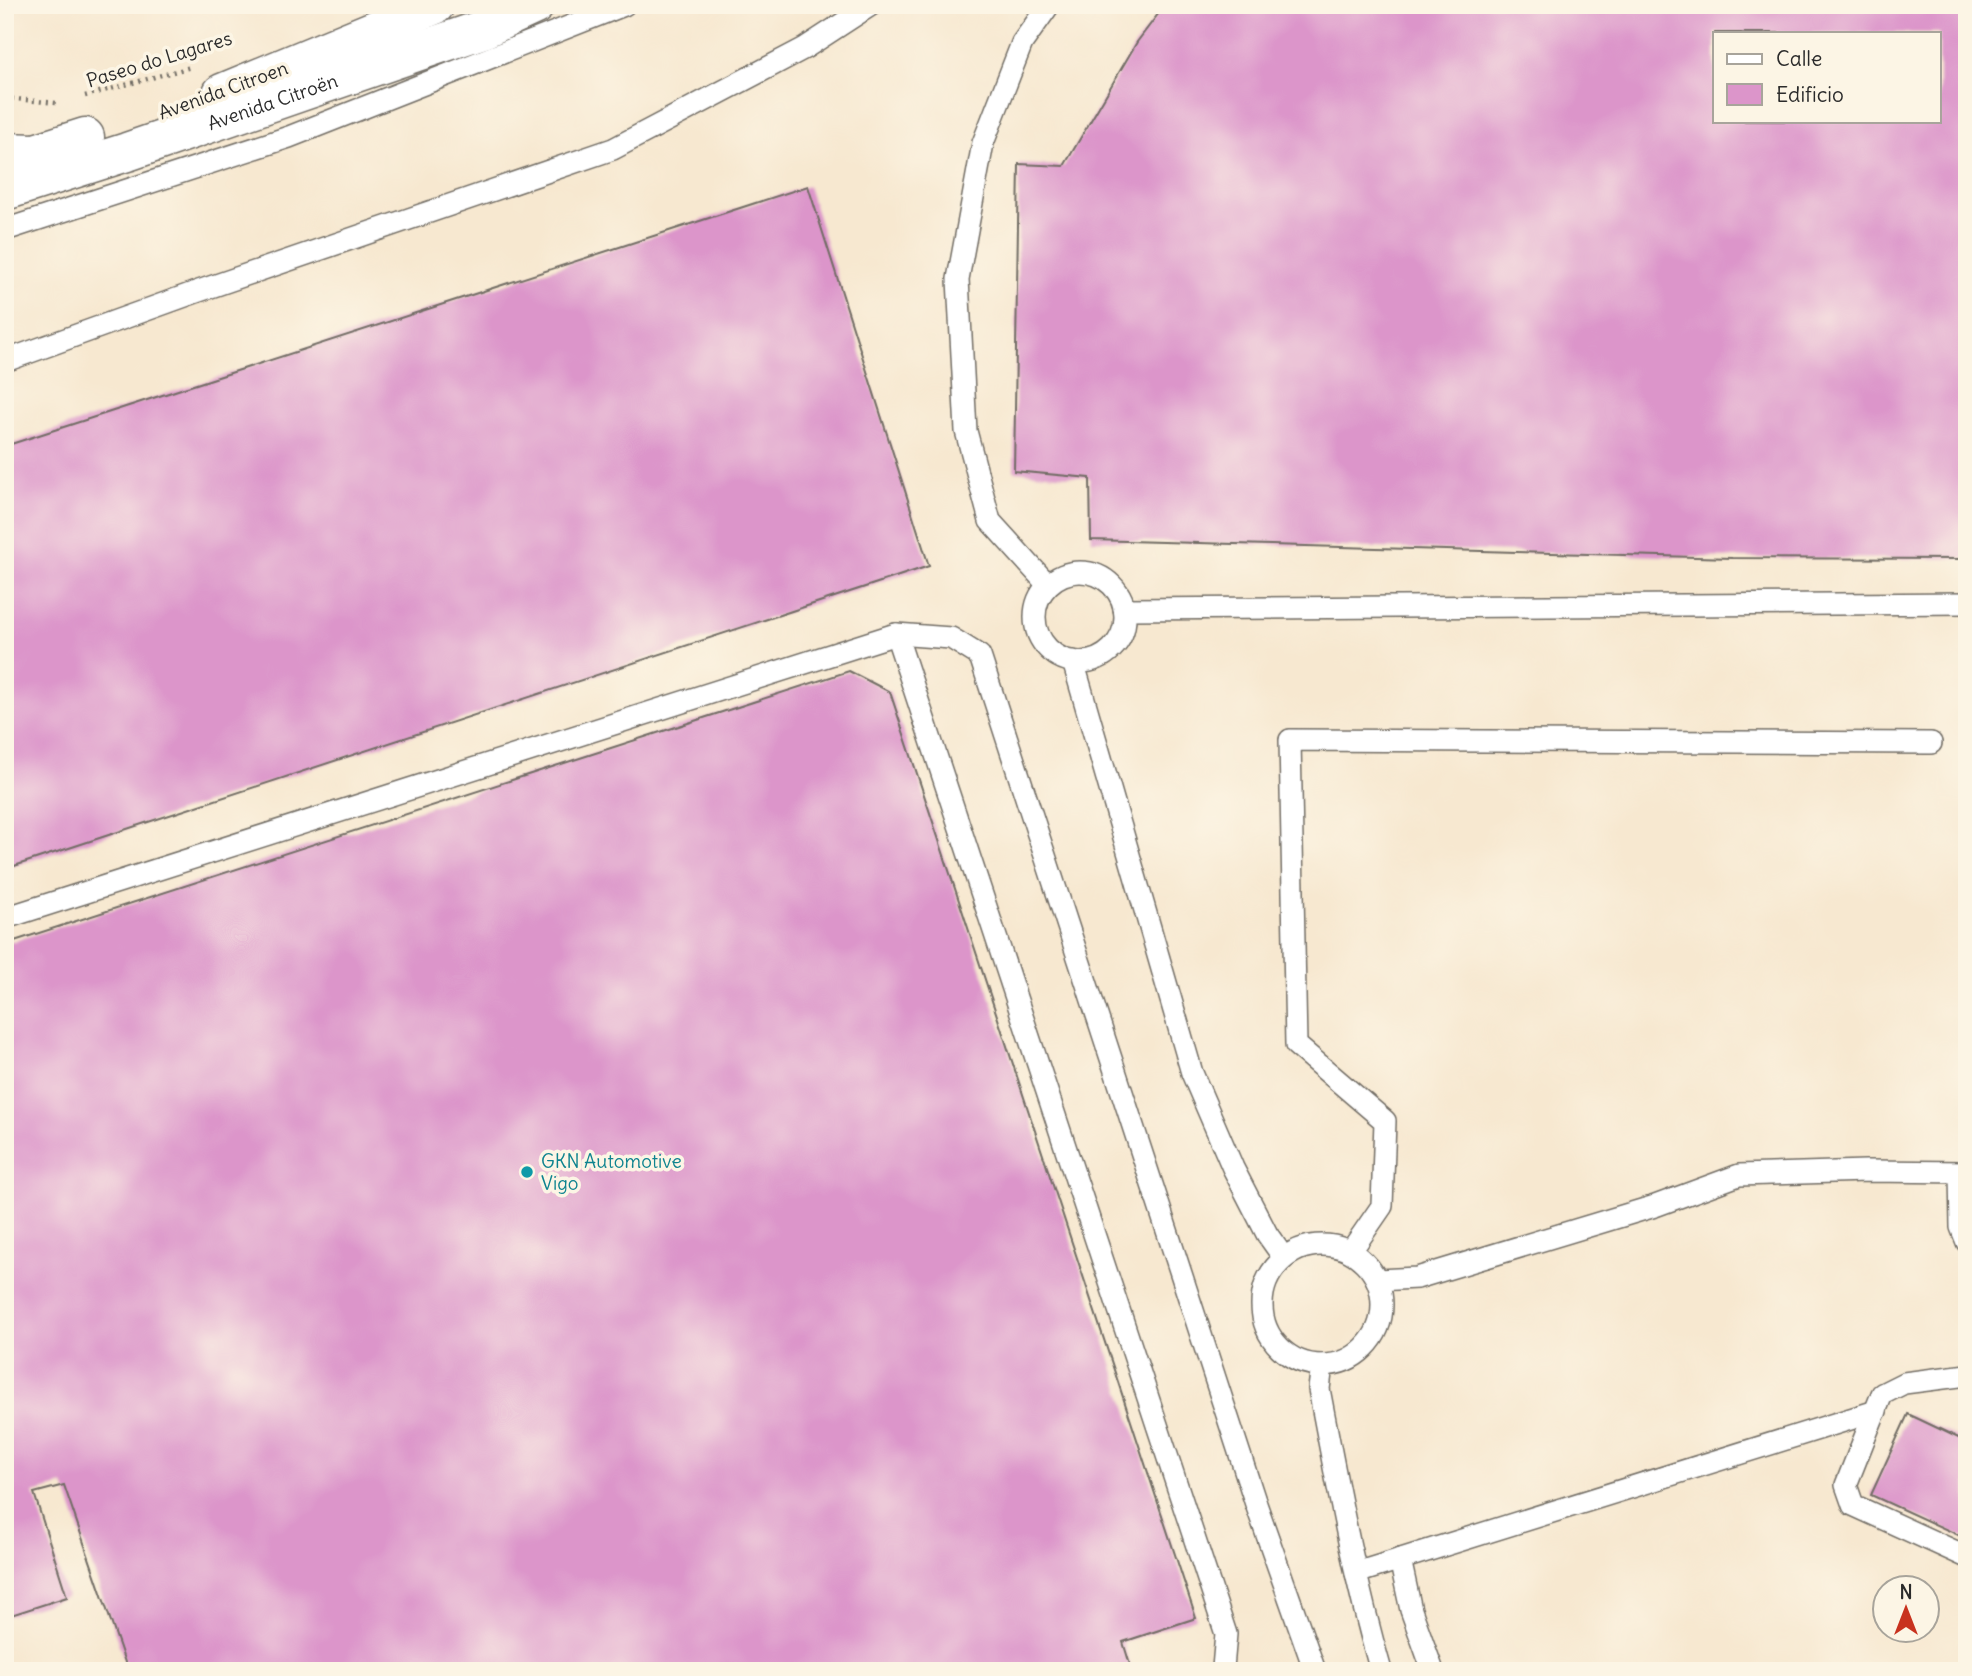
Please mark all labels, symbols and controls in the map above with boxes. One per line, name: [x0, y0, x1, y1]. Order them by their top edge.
street label: Paseo do Lagares: [83, 25, 235, 93]
legend: [1713, 32, 1940, 122]
text: Calle: [1776, 45, 1822, 72]
street label: Avenida Citroen: [155, 55, 291, 125]
street label: Avenida Citroën: [204, 68, 341, 135]
text: Edificio: [1776, 81, 1844, 108]
place label: GKN Automotive Vigo: [541, 1149, 682, 1195]
marker: GKN Automotive Vigo: [519, 1164, 535, 1180]
north arrow: [1870, 1574, 1940, 1644]
text: N: [1899, 1580, 1913, 1604]

